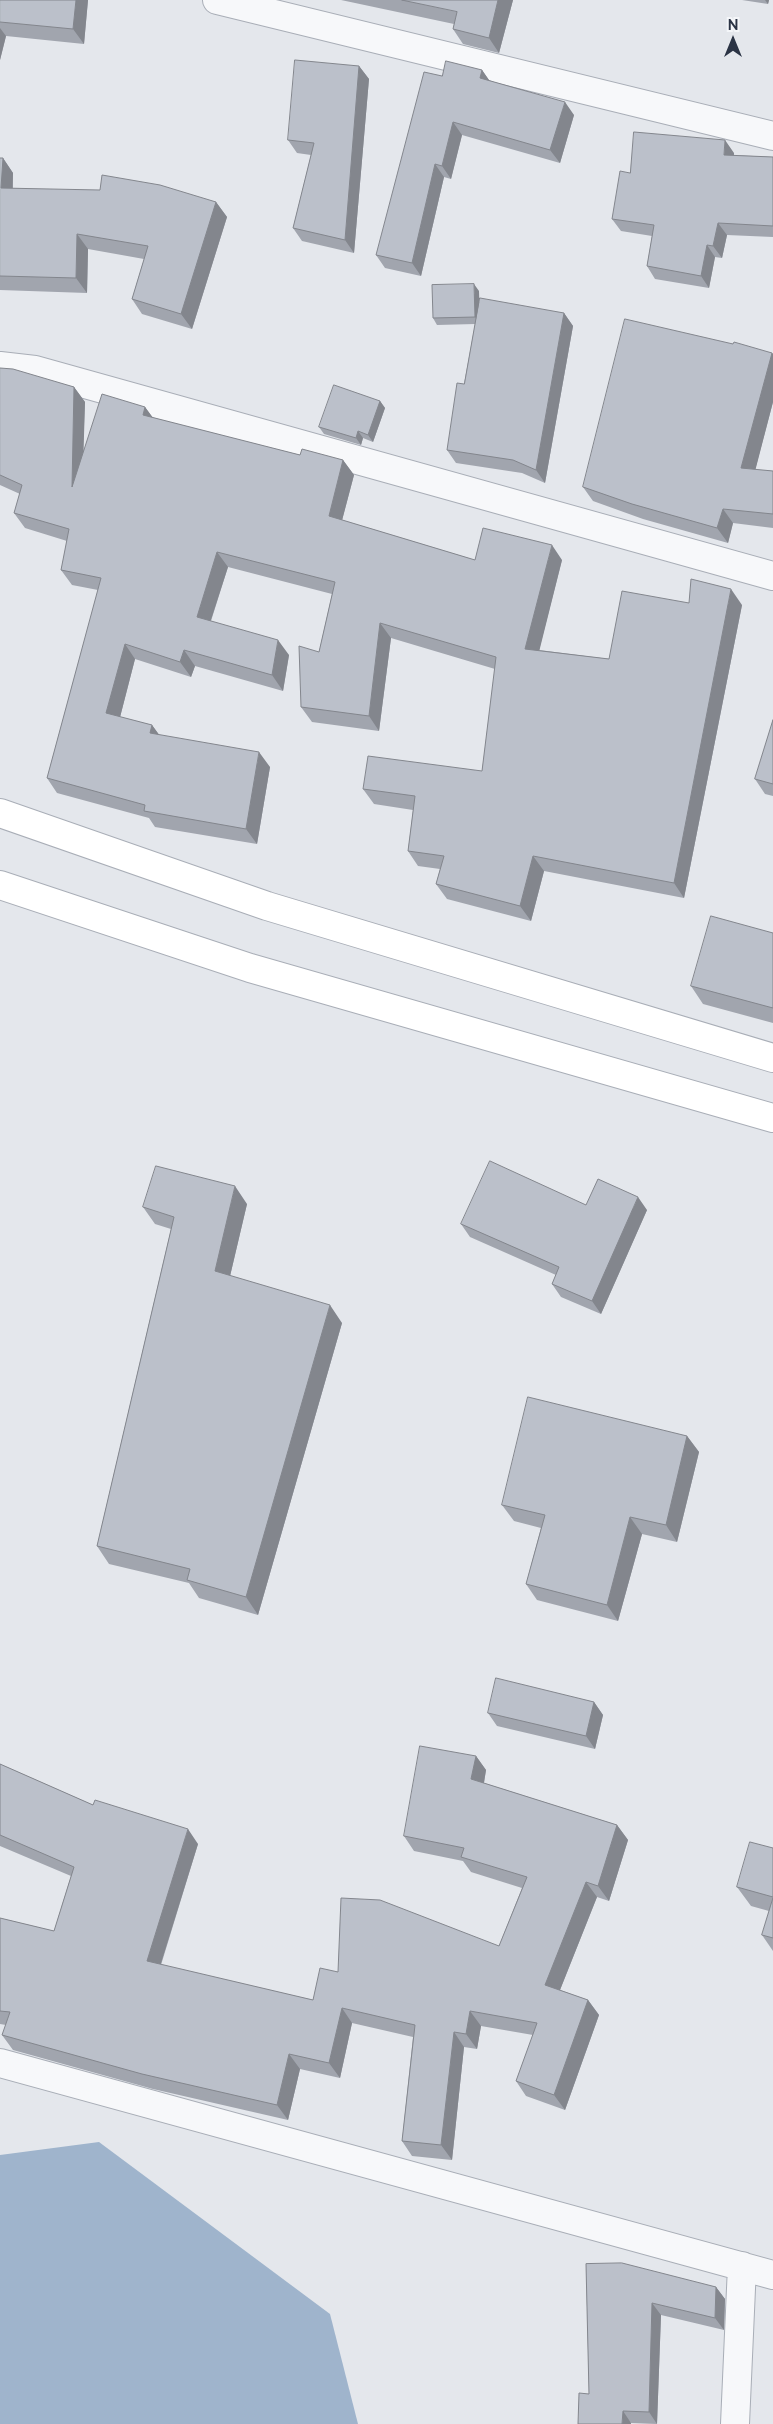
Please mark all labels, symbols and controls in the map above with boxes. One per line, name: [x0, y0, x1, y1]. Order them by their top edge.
north arrow: [708, 15, 758, 65]
text: N: [728, 17, 738, 33]

